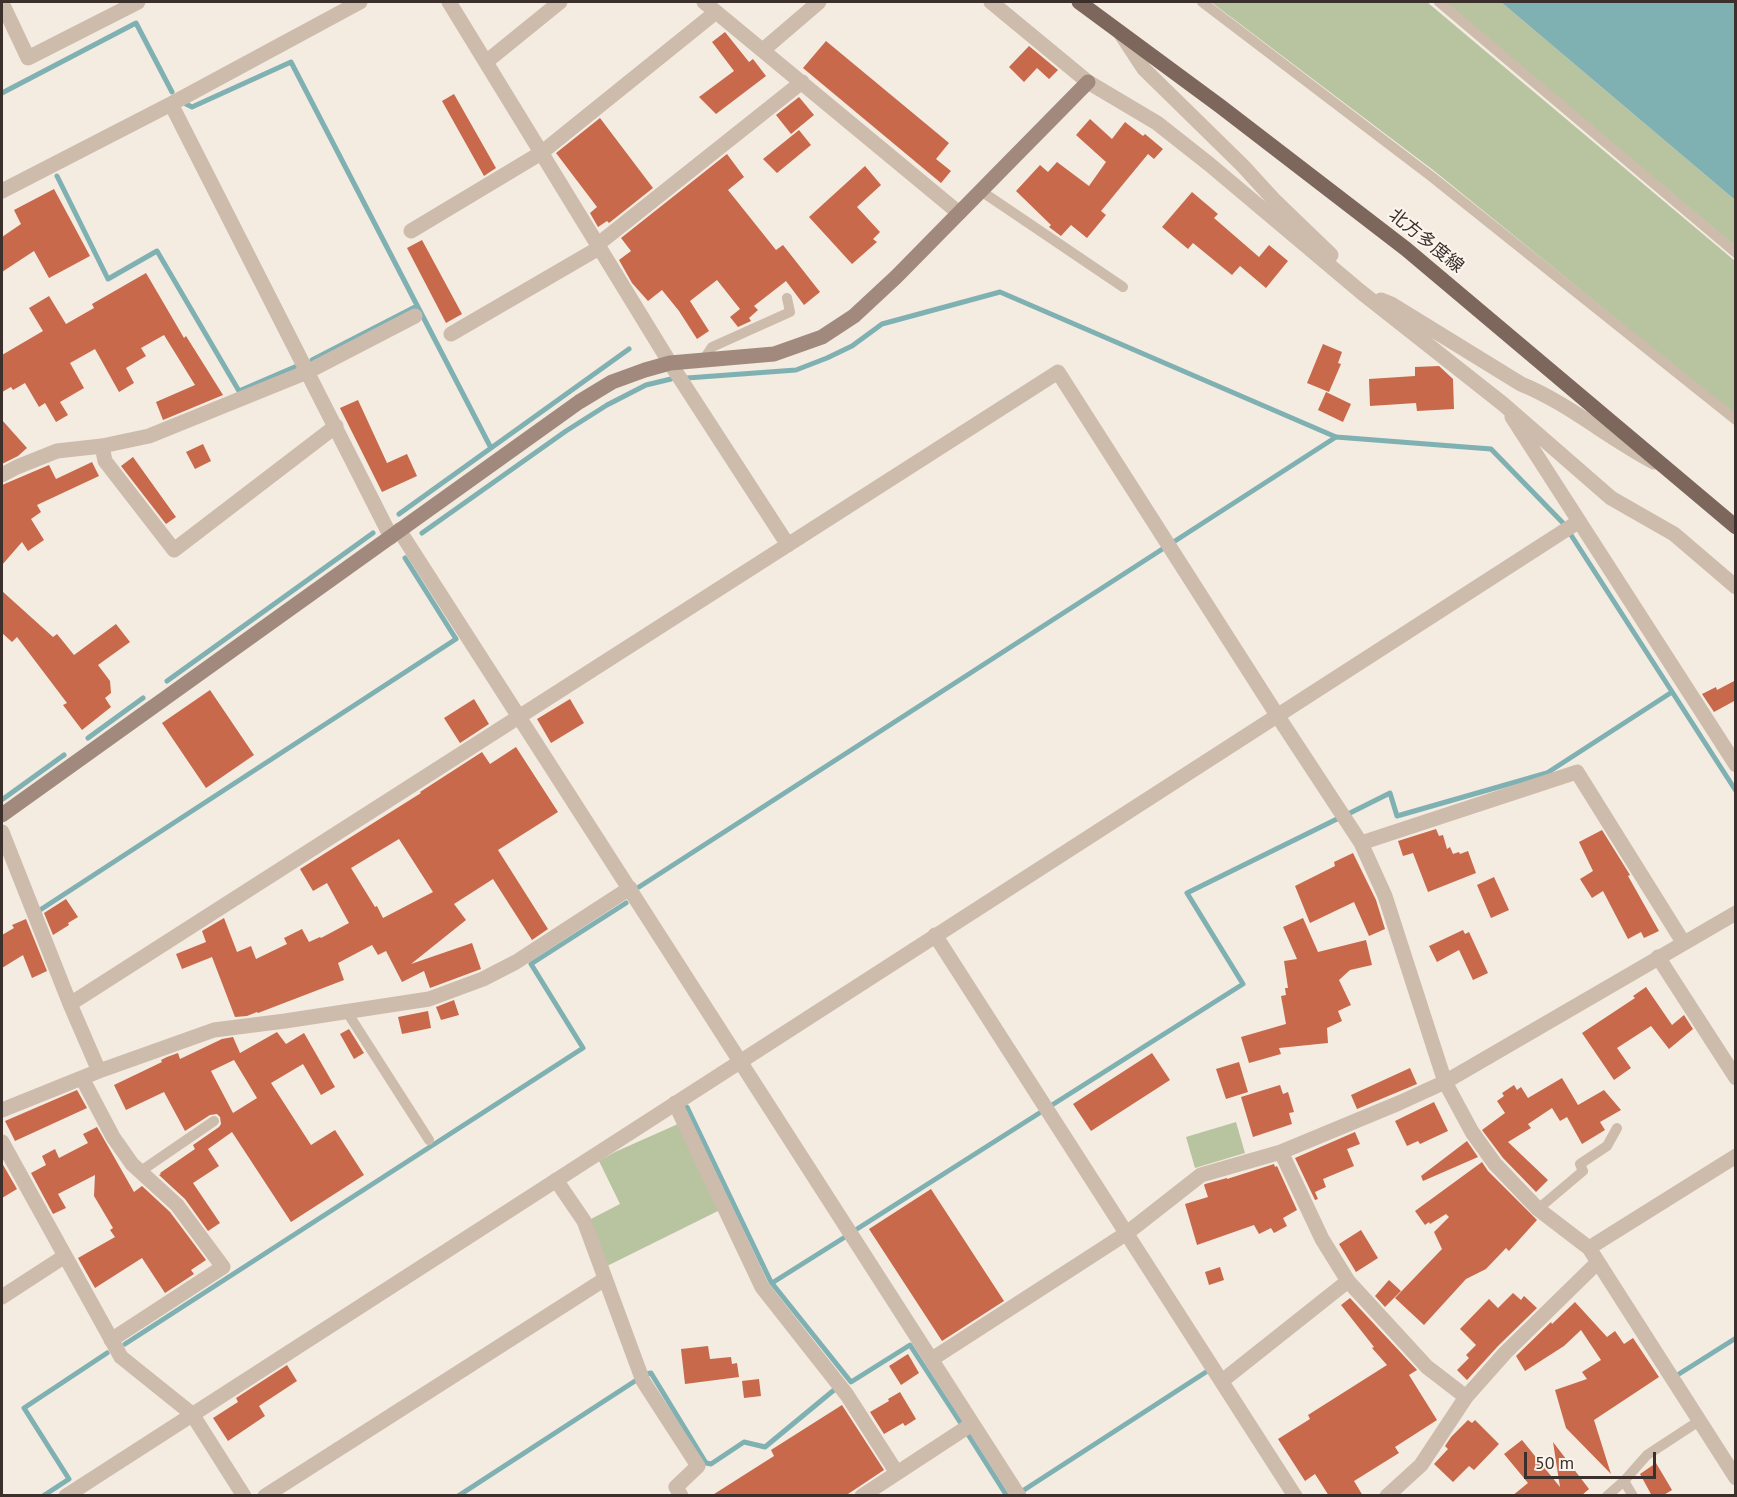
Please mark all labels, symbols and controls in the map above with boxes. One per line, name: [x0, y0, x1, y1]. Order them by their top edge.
street label: 北方多度線: [1384, 204, 1468, 278]
scale bar: [1527, 1440, 1659, 1478]
text: 50 m: [1535, 1451, 1574, 1474]

